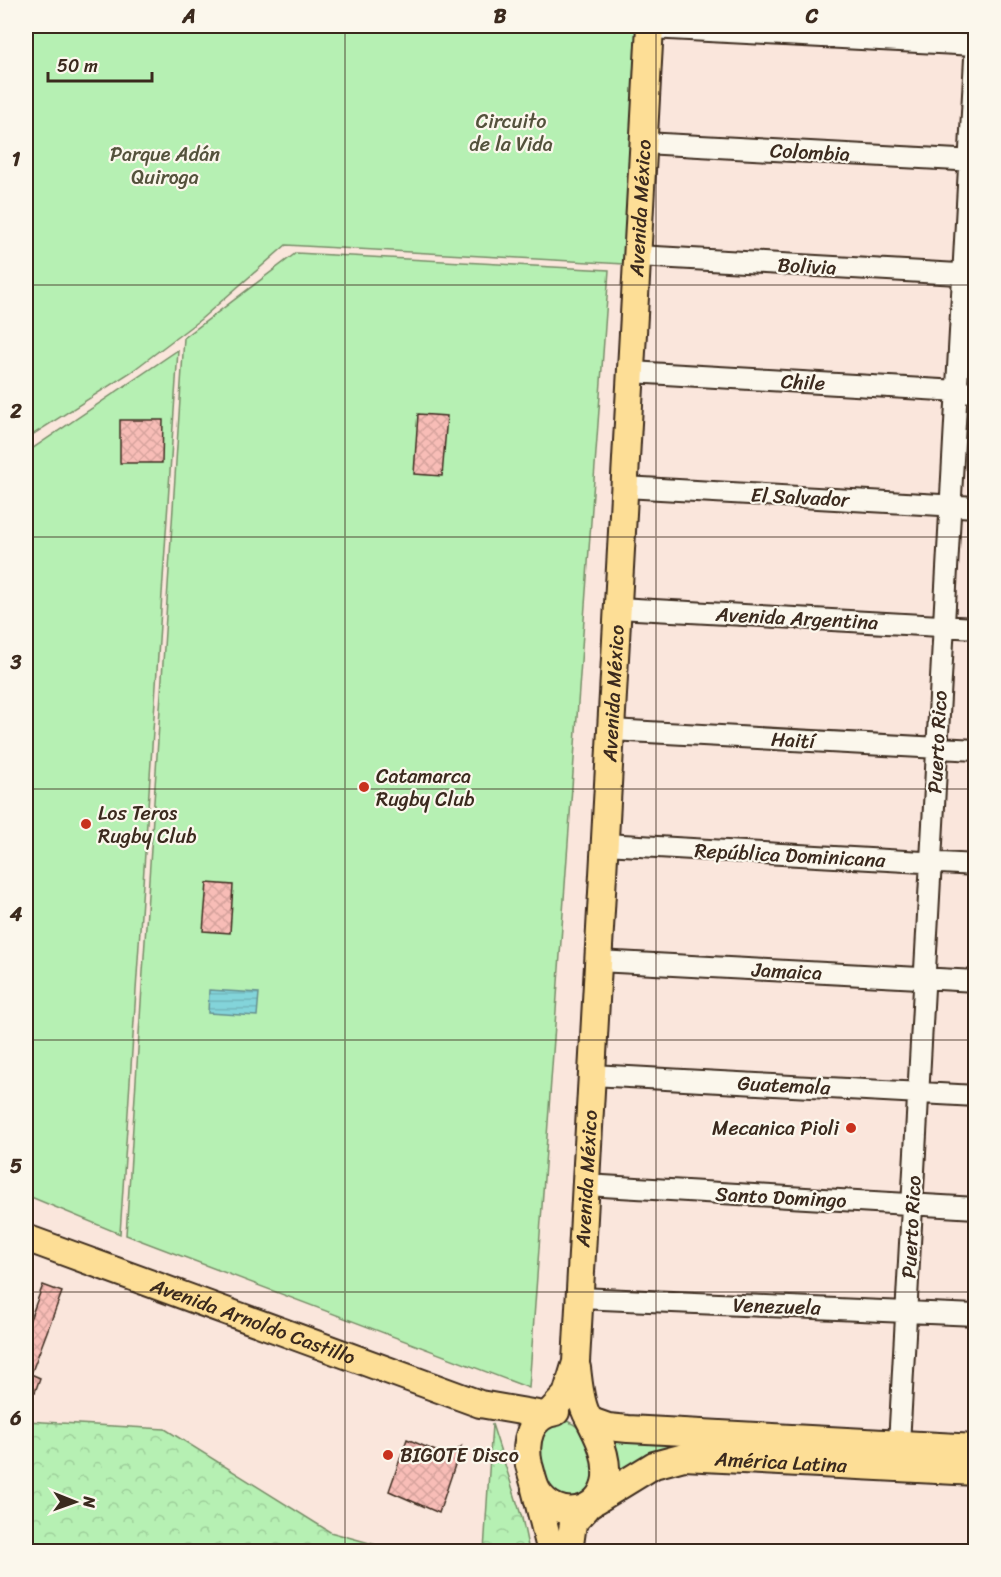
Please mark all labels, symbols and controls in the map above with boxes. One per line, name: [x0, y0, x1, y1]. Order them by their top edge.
text: A: [181, 0, 196, 34]
text: B: [494, 0, 507, 34]
text: C: [805, 0, 819, 34]
scale bar: [48, 45, 152, 83]
text: 50 m: [57, 50, 98, 82]
park label: Circuito de la Vida: [469, 104, 553, 162]
street label: Colombia: [769, 133, 851, 172]
park label: Parque Adán Quiroga: [110, 137, 220, 195]
street label: Avenida México: [619, 138, 662, 279]
text: 1: [12, 142, 21, 177]
street label: Bolivia: [777, 247, 837, 286]
street label: Chile: [780, 364, 826, 401]
text: 2: [9, 394, 22, 429]
street label: El Salvador: [750, 477, 852, 518]
street label: Avenida Argentina: [714, 597, 879, 640]
street label: Avenida México: [592, 624, 635, 764]
text: 3: [10, 645, 22, 680]
street label: Puerto Rico: [917, 690, 958, 794]
street label: Haití: [770, 722, 818, 759]
place label: Catamarca Rugby Club: [376, 759, 475, 817]
marker: Catamarca Rugby Club: [357, 780, 371, 794]
place label: Los Teros Rugby Club: [98, 796, 197, 854]
marker: Los Teros Rugby Club: [79, 817, 93, 831]
street label: República Dominicana: [694, 833, 887, 878]
text: 4: [9, 897, 23, 932]
street label: Jamaica: [750, 952, 823, 991]
street label: Guatemala: [737, 1066, 832, 1105]
street label: Avenida México: [565, 1109, 608, 1249]
place label: Mecanica Pioli: [712, 1111, 840, 1146]
marker: Mecanica Pioli: [844, 1121, 858, 1135]
text: 5: [10, 1149, 22, 1184]
street label: Puerto Rico: [891, 1175, 932, 1279]
street label: Santo Domingo: [715, 1177, 847, 1218]
street label: Avenida Arnoldo Castillo: [145, 1268, 360, 1375]
street label: Venezuela: [732, 1287, 822, 1326]
text: 6: [9, 1401, 22, 1436]
place label: BIGOTE Disco: [400, 1438, 519, 1473]
street label: América Latina: [713, 1442, 849, 1483]
marker: BIGOTE Disco: [381, 1448, 395, 1462]
north arrow: [45, 1472, 105, 1532]
text: N: [75, 1495, 104, 1509]

